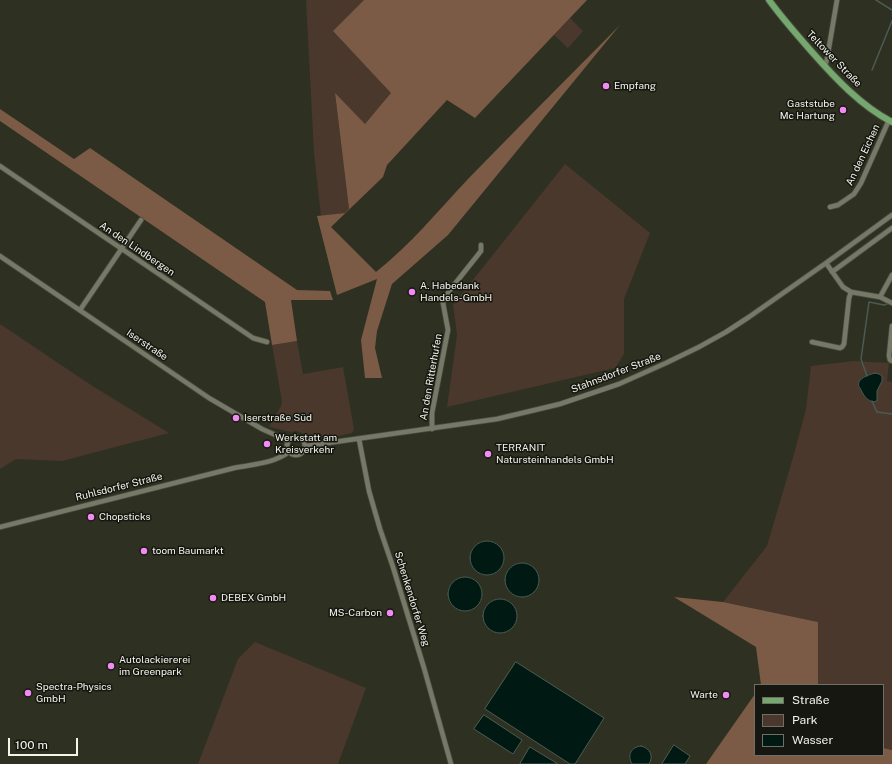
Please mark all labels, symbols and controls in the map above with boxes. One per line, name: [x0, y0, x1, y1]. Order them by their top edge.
street label: Teltower Straße: [804, 28, 864, 90]
place label: Empfang: [614, 80, 656, 92]
marker: Empfang: [601, 81, 611, 91]
place label: Gaststube Mc Hartung: [780, 98, 835, 122]
marker: Gaststube Mc Hartung: [838, 105, 848, 115]
street label: An den Eichen: [844, 122, 882, 188]
street label: An den Lindbergen: [97, 219, 177, 279]
place label: A. Habedank Handels-GmbH: [420, 280, 492, 304]
marker: A. Habedank Handels-GmbH: [407, 287, 417, 297]
street label: Iserstraße: [124, 327, 170, 363]
street label: An den Ritterhufen: [417, 333, 445, 421]
street label: Stahnsdorfer Straße: [569, 350, 663, 396]
place label: Iserstraße Süd: [244, 412, 312, 424]
marker: Iserstraße Süd: [231, 413, 241, 423]
place label: Werkstatt am Kreisverkehr: [275, 432, 337, 456]
marker: Werkstatt am Kreisverkehr: [262, 439, 272, 449]
place label: TERRANIT Natursteinhandels GmbH: [496, 442, 614, 466]
marker: TERRANIT Natursteinhandels GmbH: [483, 449, 493, 459]
street label: Ruhlsdorfer Straße: [74, 470, 164, 504]
place label: Chopsticks: [99, 511, 150, 523]
marker: Chopsticks: [86, 512, 96, 522]
place label: toom Baumarkt: [152, 545, 224, 557]
marker: toom Baumarkt: [139, 546, 149, 556]
street label: Schenkendorfer Weg: [392, 550, 432, 648]
place label: DEBEX GmbH: [221, 592, 286, 604]
marker: DEBEX GmbH: [208, 593, 218, 603]
place label: MS-Carbon: [329, 607, 382, 619]
marker: MS-Carbon: [385, 608, 395, 618]
place label: Autolackiererei im Greenpark: [119, 654, 190, 678]
marker: Autolackiererei im Greenpark: [106, 661, 116, 671]
place label: Spectra-Physics GmbH: [36, 681, 112, 704]
legend: [754, 684, 884, 756]
marker: Spectra-Physics GmbH: [23, 688, 33, 698]
place label: Warte: [690, 689, 718, 701]
marker: Warte: [721, 690, 731, 700]
text: Straße: [792, 693, 829, 707]
text: Park: [792, 713, 818, 727]
scale bar: [10, 730, 80, 756]
text: Wasser: [792, 733, 833, 747]
text: 100 m: [15, 738, 48, 752]

